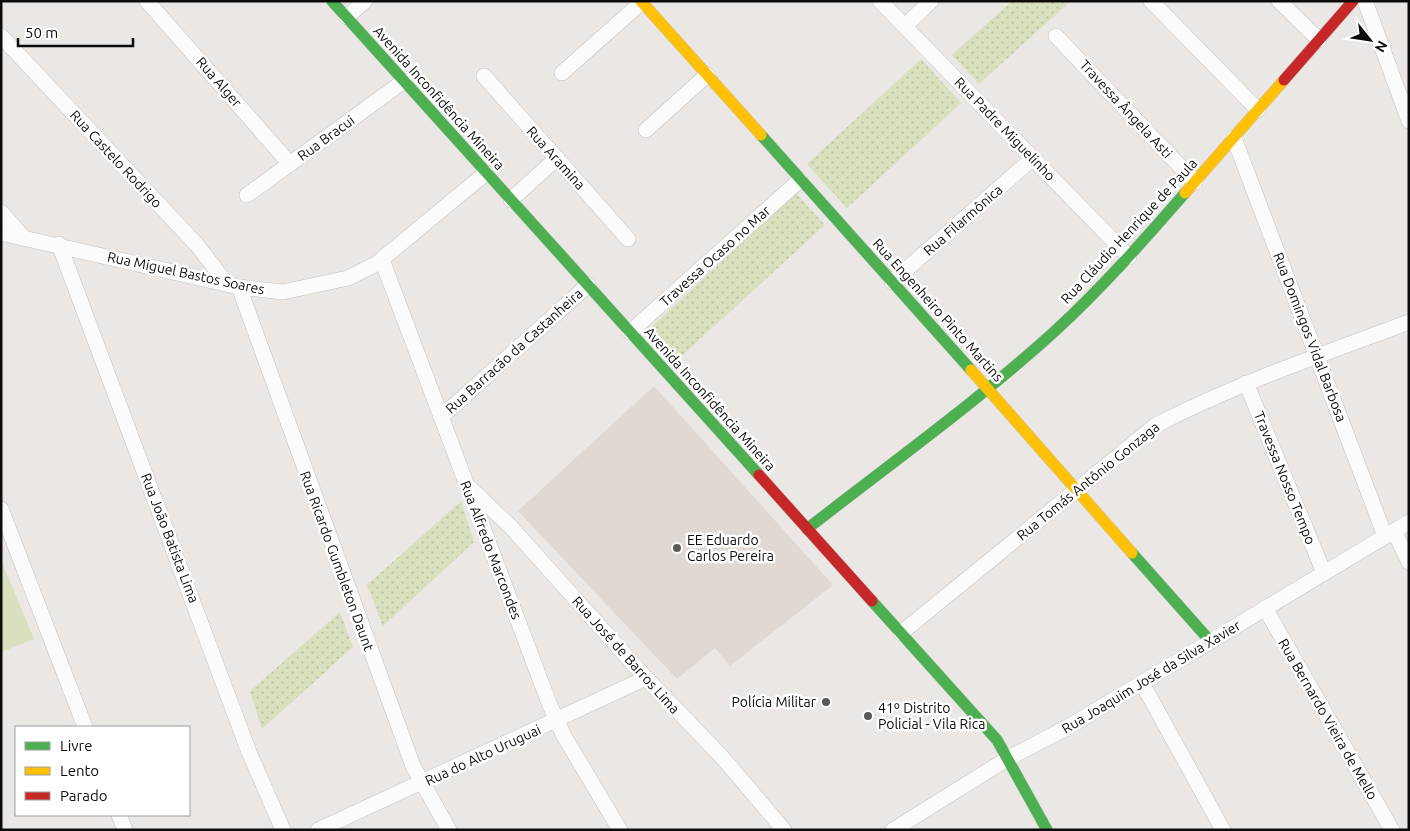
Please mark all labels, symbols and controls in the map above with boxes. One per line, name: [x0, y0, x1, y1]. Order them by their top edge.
scale bar: [18, 15, 132, 47]
north arrow: [1345, 15, 1395, 65]
street label: Avenida Inconfidência Mineira: [370, 23, 508, 173]
text: 50 m: [25, 24, 58, 41]
text: N: [1372, 38, 1391, 55]
street label: Rua Alger: [193, 54, 245, 111]
street label: Travessa Ângela Asti: [1076, 56, 1176, 161]
street label: Rua Padre Miguelinho: [951, 74, 1059, 184]
street label: Rua Castelo Rodrigo: [67, 107, 165, 211]
street label: Rua Bracui: [294, 112, 358, 164]
street label: Rua Aramina: [523, 123, 589, 193]
street label: Rua Cláudio Henrique de Paula: [1058, 155, 1200, 307]
street label: Rua Filarmônica: [920, 181, 1006, 259]
street label: Travessa Ocaso no Mar: [657, 202, 774, 310]
street label: Rua Engenheiro Pinto Martins: [870, 235, 1006, 385]
street label: Rua Miguel Bastos Soares: [106, 249, 266, 297]
street label: Rua Domingos Vidal Barbosa: [1270, 250, 1350, 424]
street label: Rua Barracão da Castanheira: [442, 285, 586, 417]
street label: Avenida Inconfidência Mineira: [641, 324, 779, 474]
street label: Travessa Nosso Tempo: [1251, 409, 1319, 547]
street label: Rua Tomás Antônio Gonzaga: [1013, 419, 1163, 543]
street label: Rua Ricardo Gumbleton Daunt: [297, 469, 377, 654]
street label: Rua João Batista Lima: [138, 471, 202, 605]
street label: Rua Alfredo Marcondes: [457, 478, 525, 622]
place label: EE Eduardo Carlos Pereira: [687, 532, 774, 564]
marker: EE Eduardo Carlos Pereira: [671, 542, 683, 554]
street label: Rua José de Barros Lima: [569, 593, 683, 717]
street label: Rua Joaquim José da Silva Xavier: [1059, 617, 1244, 737]
street label: Rua Bernardo Vieira de Mello: [1275, 636, 1381, 802]
place label: Polícia Militar: [732, 694, 817, 710]
marker: Polícia Militar: [820, 696, 832, 708]
place label: 41º Distrito Policial - Vila Rica: [878, 700, 985, 732]
marker: 41º Distrito Policial - Vila Rica: [862, 710, 874, 722]
street label: Rua do Alto Uruguai: [423, 721, 543, 789]
legend: [15, 726, 190, 816]
text: Livre: [60, 737, 93, 754]
text: Lento: [60, 762, 99, 779]
text: Parado: [60, 787, 107, 804]

